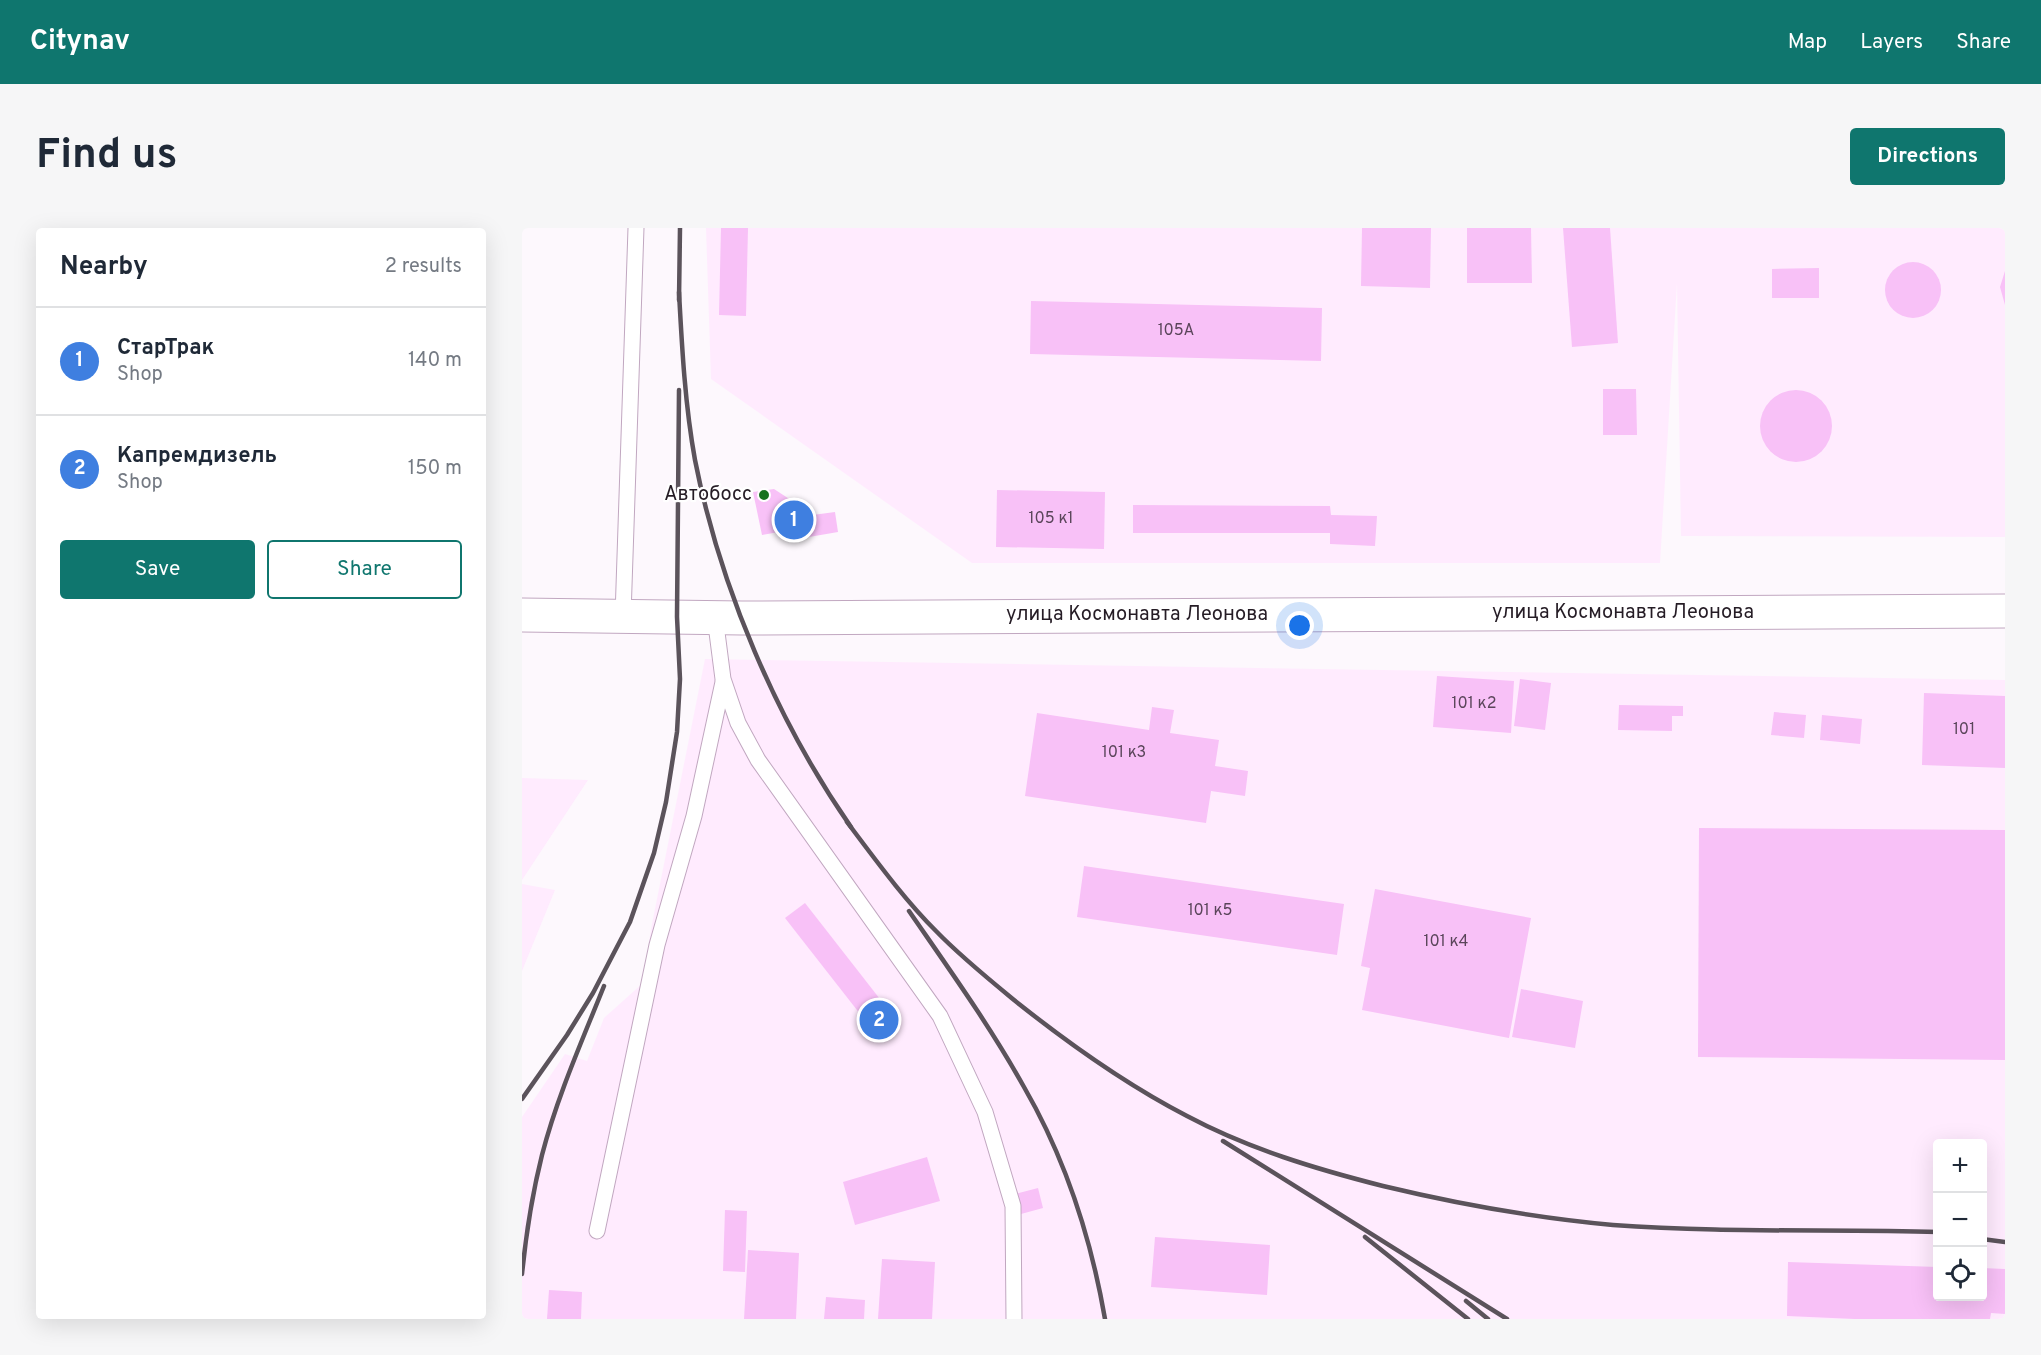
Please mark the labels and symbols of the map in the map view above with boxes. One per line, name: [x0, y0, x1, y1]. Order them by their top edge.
house number: 105А: [1158, 321, 1194, 341]
place label: Автобосс: [664, 482, 752, 508]
marker: Автобосс: [757, 488, 771, 502]
pin: 1: [774, 498, 814, 542]
house number: 105 к1: [1028, 509, 1074, 529]
street label: улица Космонавта Леонова: [1492, 600, 1754, 626]
street label: улица Космонавта Леонова: [1006, 602, 1268, 628]
your location: [1285, 611, 1314, 640]
house number: 101 к2: [1452, 694, 1496, 714]
house number: 101: [1953, 720, 1975, 740]
house number: 101 к3: [1102, 743, 1146, 763]
house number: 101 к5: [1188, 901, 1232, 921]
house number: 101 к4: [1423, 932, 1469, 952]
pin: 2: [860, 998, 898, 1042]

